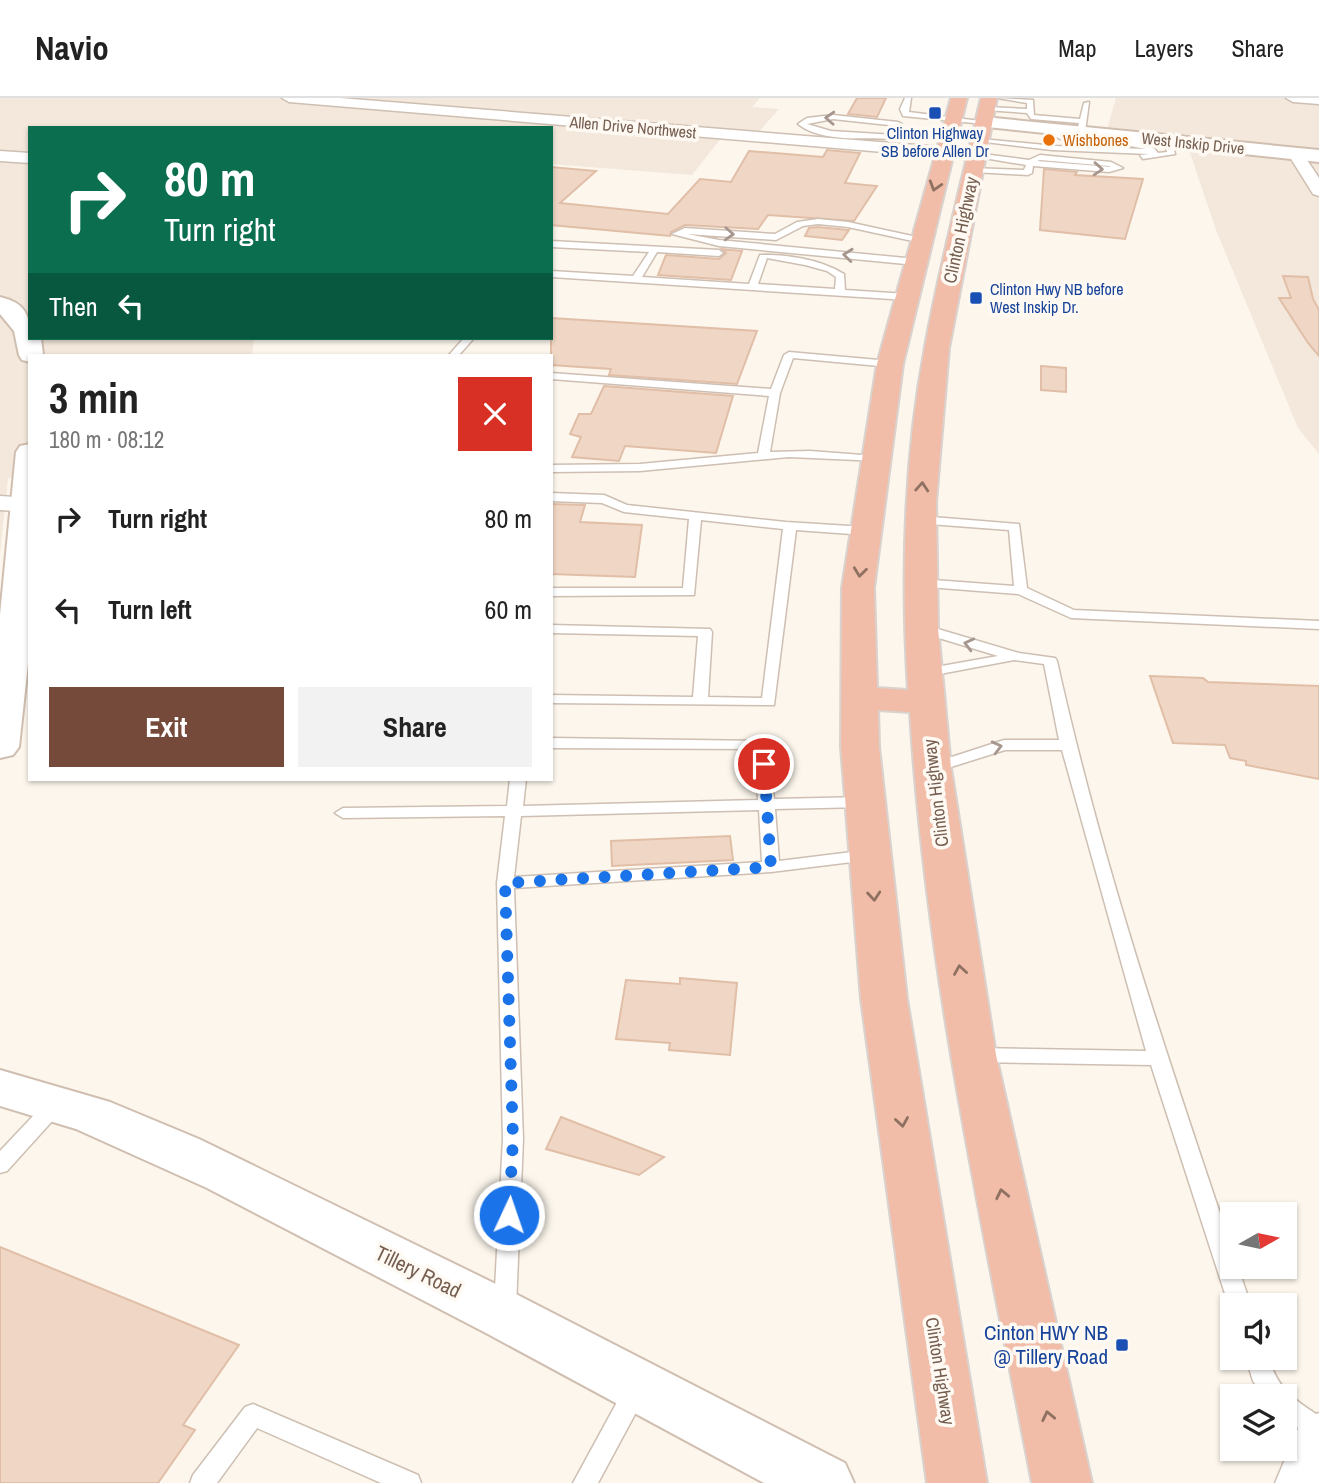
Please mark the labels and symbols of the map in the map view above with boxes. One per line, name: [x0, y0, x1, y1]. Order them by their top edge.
marker: Clinton Highway SB before Allen Dr: [927, 105, 943, 121]
street label: Allen Drive Northwest: [568, 110, 697, 144]
one-way arrow: [825, 111, 836, 126]
place label: Clinton Highway SB before Allen Dr: [881, 122, 990, 162]
street label: West Inskip Drive: [1140, 127, 1246, 159]
place label: Wishbones: [1063, 129, 1129, 151]
marker: Wishbones: [1041, 132, 1057, 148]
one-way arrow: [1093, 161, 1104, 176]
street label: Clinton Highway: [937, 174, 984, 285]
one-way arrow: [929, 179, 944, 191]
one-way arrow: [724, 226, 735, 241]
one-way arrow: [842, 248, 853, 263]
place label: Clinton Hwy NB before West Inskip Dr.: [990, 278, 1123, 318]
marker: Clinton Hwy NB before West Inskip Dr.: [968, 290, 984, 306]
one-way arrow: [914, 481, 929, 492]
one-way arrow: [852, 566, 867, 578]
one-way arrow: [963, 638, 975, 652]
pin: [734, 734, 794, 794]
street label: Clinton Highway: [916, 737, 955, 848]
one-way arrow: [990, 741, 1002, 755]
one-way arrow: [866, 891, 881, 902]
one-way arrow: [953, 964, 968, 976]
one-way arrow: [894, 1116, 909, 1128]
position arrow: [472, 1178, 546, 1252]
one-way arrow: [995, 1188, 1010, 1200]
north arrow: [1220, 1202, 1297, 1279]
street label: Tillery Road: [370, 1238, 466, 1305]
street label: Clinton Highway: [920, 1315, 961, 1427]
place label: Cinton HWY NB @ Tillery Road: [984, 1318, 1108, 1371]
marker: Cinton HWY NB @ Tillery Road: [1114, 1337, 1130, 1353]
one-way arrow: [1042, 1410, 1057, 1422]

